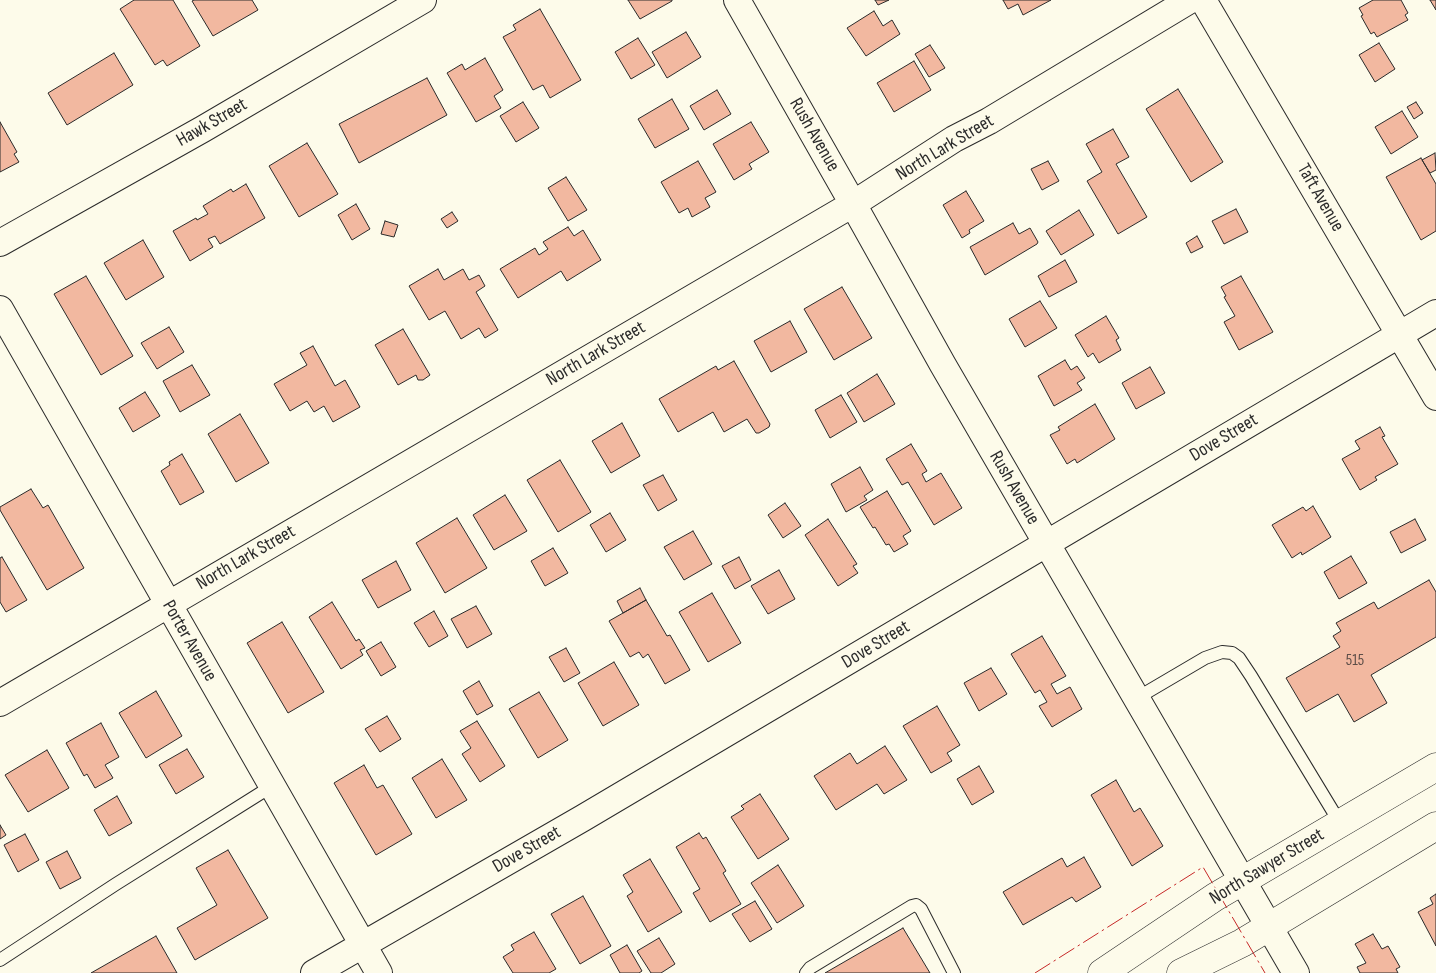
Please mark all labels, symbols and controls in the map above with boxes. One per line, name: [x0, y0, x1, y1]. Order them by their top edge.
street label: Hawk Street: [173, 94, 251, 152]
street label: Rush Avenue: [784, 94, 844, 176]
street label: North Lark Street: [892, 110, 998, 186]
street label: Taft Avenue: [1291, 160, 1349, 236]
street label: North Lark Street: [543, 317, 649, 391]
street label: Dove Street: [1186, 409, 1262, 467]
street label: Rush Avenue: [984, 447, 1044, 529]
street label: North Lark Street: [193, 521, 299, 595]
street label: Porter Avenue: [157, 596, 221, 686]
street label: Dove Street: [838, 616, 914, 674]
house number: 515: [1346, 651, 1364, 671]
street label: Dove Street: [489, 821, 565, 879]
street label: North Sawyer Street: [1206, 824, 1328, 910]

